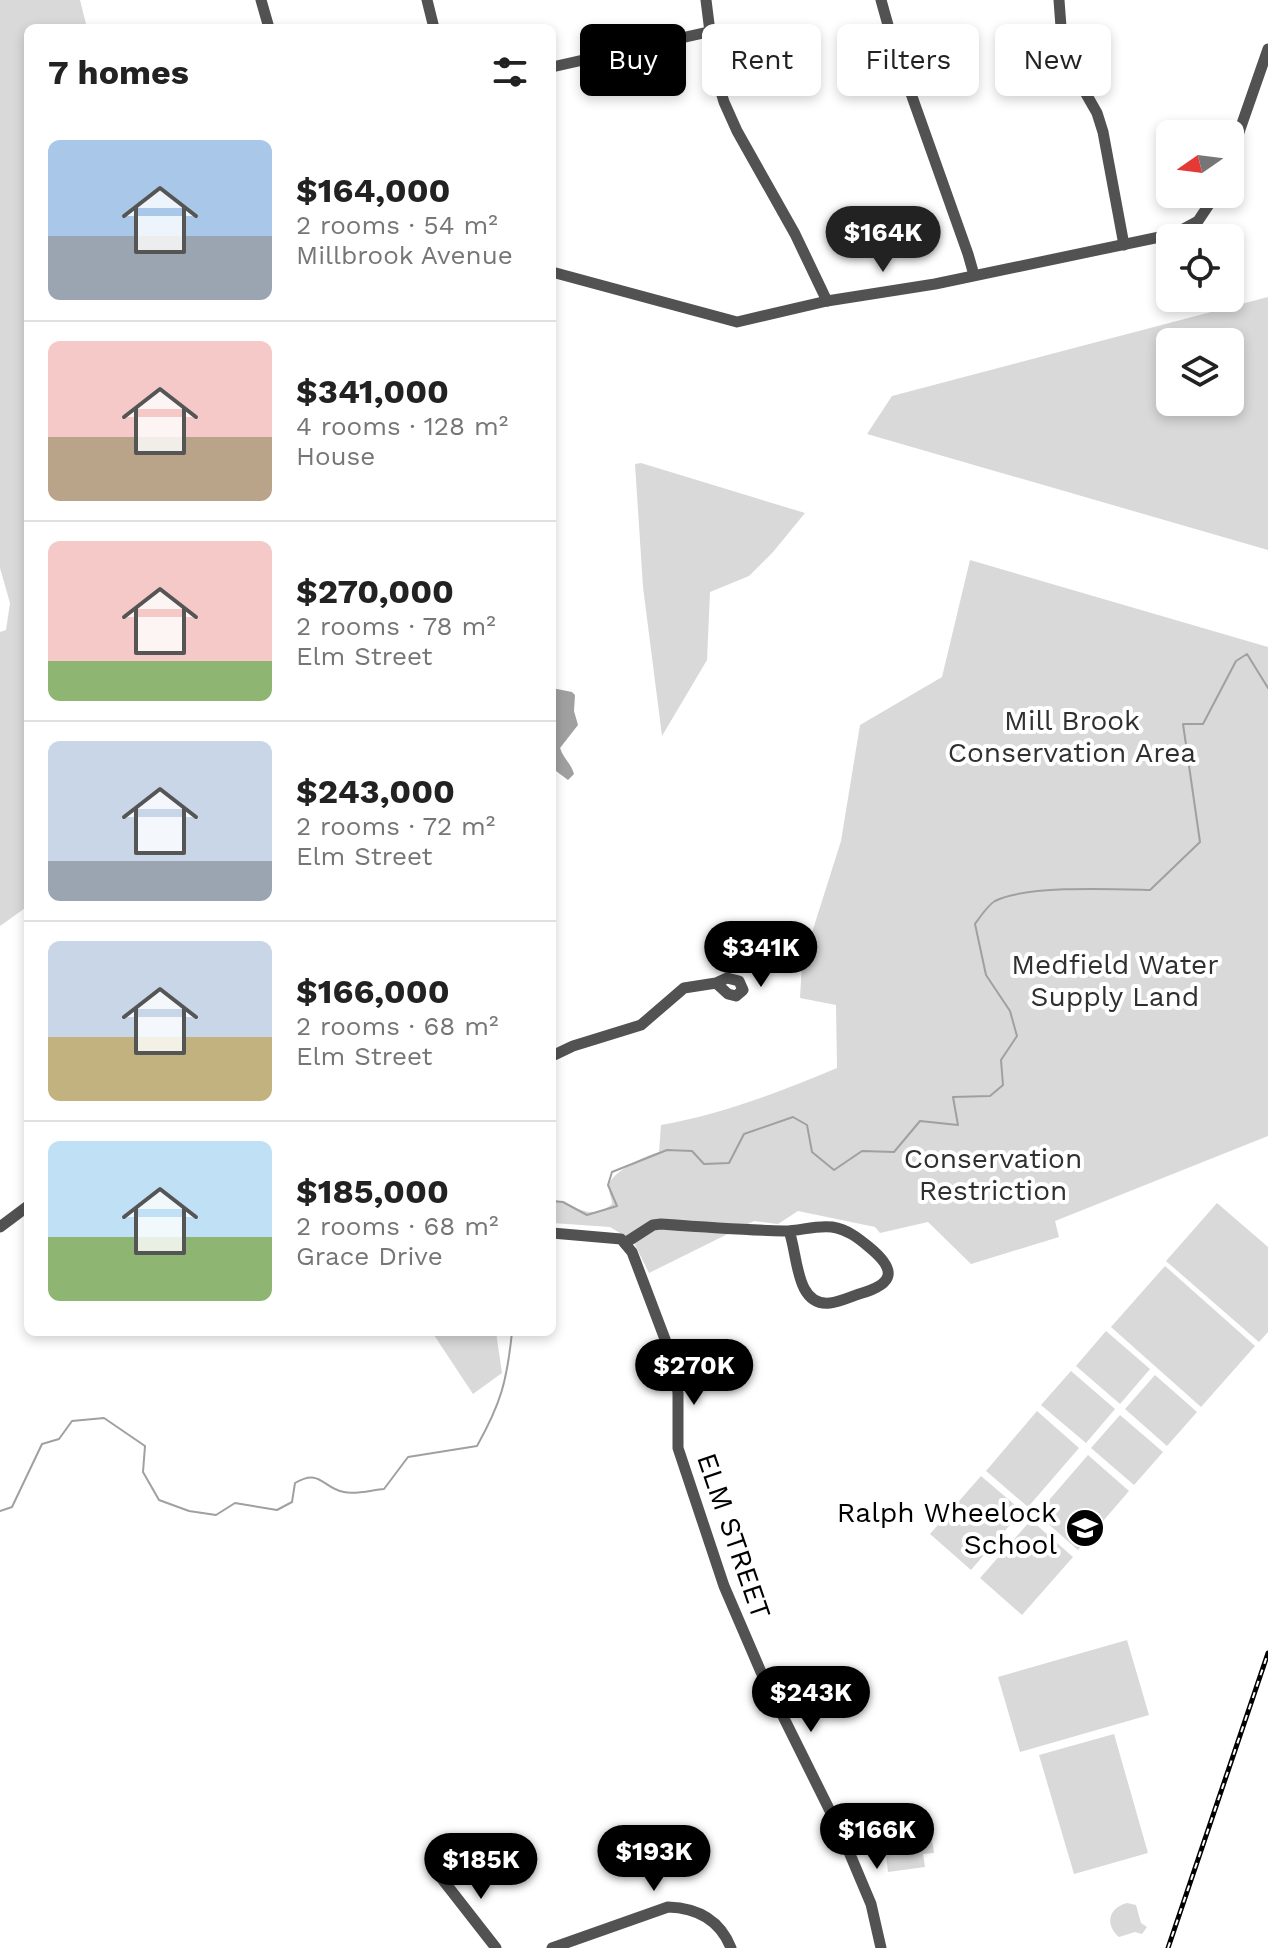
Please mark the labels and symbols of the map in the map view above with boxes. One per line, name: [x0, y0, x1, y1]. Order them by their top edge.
north arrow: [1156, 120, 1244, 208]
pin: $164K: [827, 206, 939, 274]
park label: Mill Brook Conservation Area: [948, 704, 1196, 769]
pin: $341K: [705, 921, 817, 989]
park label: Medfield Water Supply Land: [1011, 948, 1219, 1013]
park label: Conservation Restriction: [904, 1142, 1082, 1207]
pin: $270K: [638, 1339, 750, 1407]
street label: ELM STREET: [690, 1449, 778, 1623]
place label: Ralph Wheelock School: [837, 1496, 1057, 1561]
school or university icon: Ralph Wheelock School: [1064, 1507, 1106, 1549]
pin: $243K: [755, 1666, 867, 1734]
pin: $166K: [821, 1803, 933, 1871]
pin: $193K: [598, 1825, 710, 1893]
pin: $185K: [425, 1833, 537, 1901]

